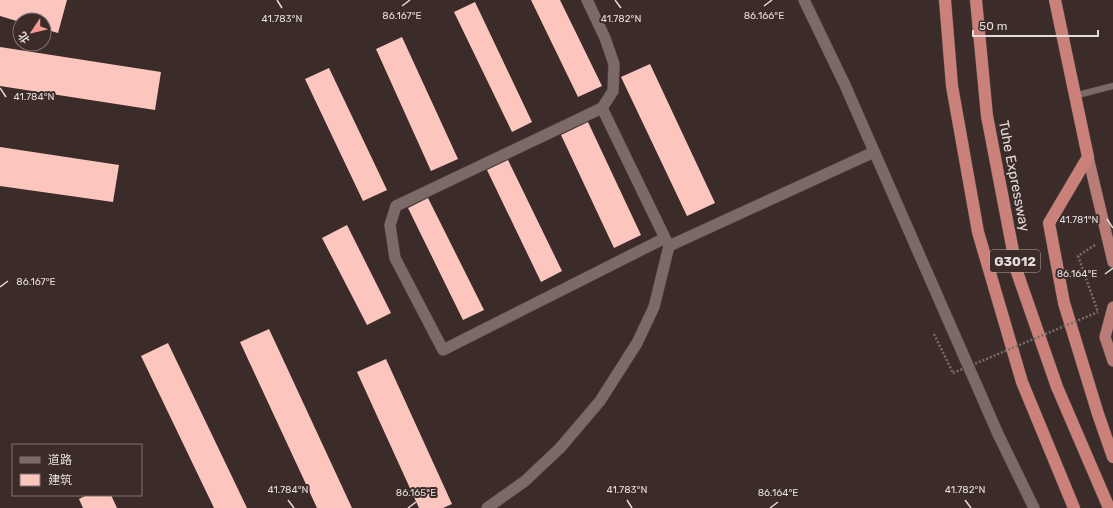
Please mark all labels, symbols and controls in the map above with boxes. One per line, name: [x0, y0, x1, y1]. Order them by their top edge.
text: 86.167°E: [382, 10, 422, 22]
text: 86.166°E: [744, 10, 784, 22]
north arrow: [12, 12, 52, 52]
scale bar: [973, 12, 1098, 38]
text: 41.783°N: [262, 13, 302, 25]
text: 41.782°N: [601, 13, 641, 25]
text: 50 m: [979, 19, 1007, 33]
text: 北: [16, 29, 33, 46]
text: 41.784°N: [13, 91, 55, 103]
street label: Tuhe Expressway: [995, 119, 1033, 233]
text: 41.781°N: [1059, 214, 1099, 226]
road number: G3012: [990, 250, 1040, 272]
text: 86.164°E: [1057, 268, 1097, 280]
text: 86.167°E: [16, 276, 56, 288]
legend: [12, 444, 142, 496]
text: 道路: [48, 453, 72, 467]
text: 建筑: [48, 473, 72, 487]
text: 41.784°N: [267, 484, 309, 496]
text: 41.783°N: [607, 484, 647, 496]
text: 41.782°N: [945, 484, 985, 496]
text: 86.165°E: [396, 487, 436, 499]
text: 86.164°E: [758, 487, 798, 499]

